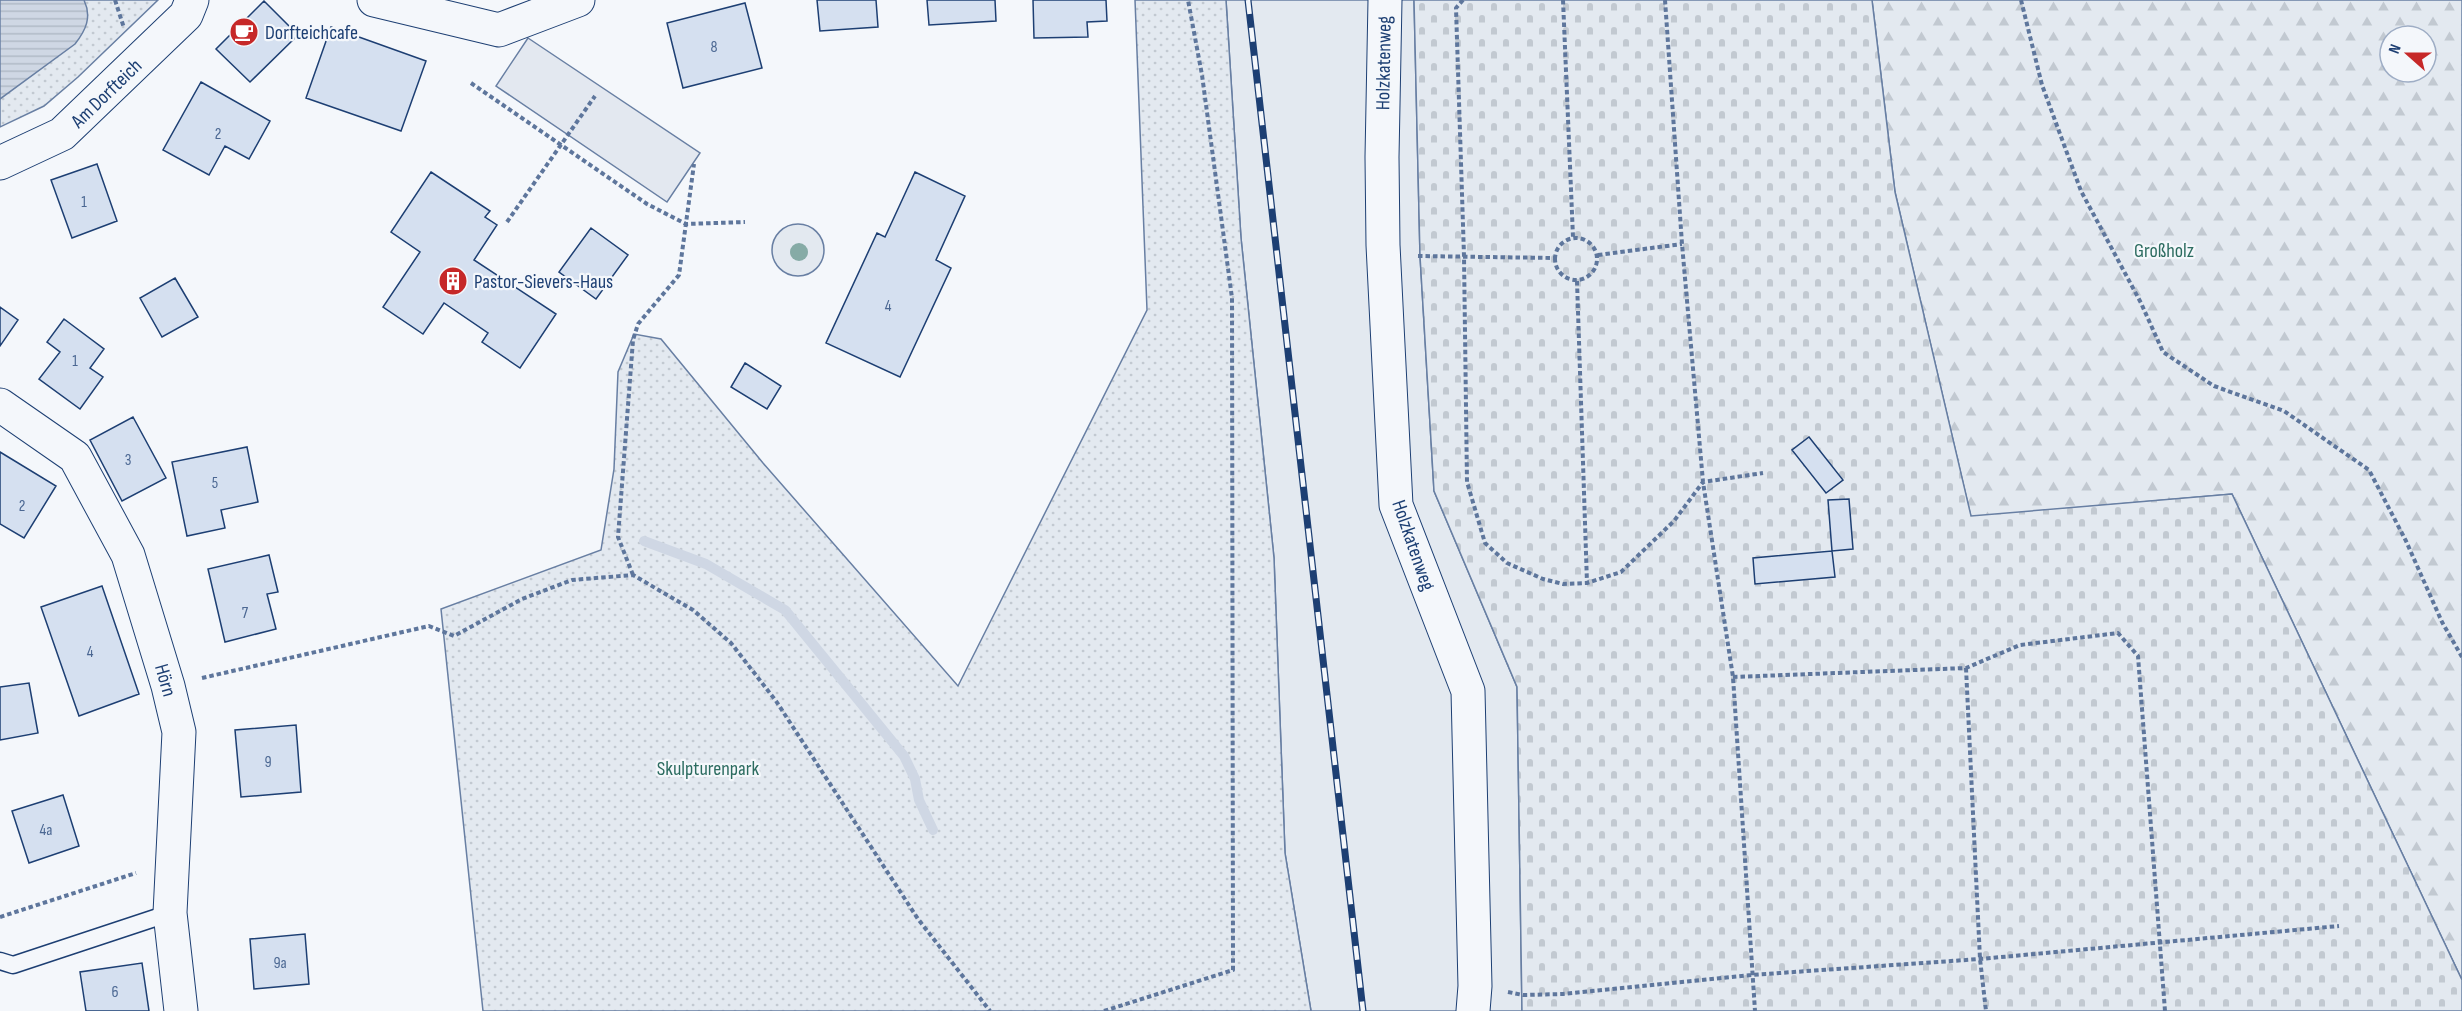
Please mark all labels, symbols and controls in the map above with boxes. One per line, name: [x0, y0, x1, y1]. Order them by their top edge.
cafe icon: Dorfteichcafe: [228, 16, 260, 48]
street label: Holzkatenweg: [1371, 16, 1397, 110]
place label: Dorfteichcafe: [265, 21, 358, 45]
north arrow: [2378, 24, 2438, 84]
house number: 8: [710, 38, 718, 57]
text: N: [2385, 42, 2406, 57]
street label: Am Dorfteich: [66, 54, 147, 134]
house number: 2: [215, 125, 221, 144]
house number: 1: [81, 193, 87, 212]
park label: Großholz: [2134, 239, 2194, 263]
building icon: Pastor-Sievers-Haus: [437, 265, 469, 297]
place label: Pastor-Sievers-Haus: [474, 270, 613, 294]
house number: 4: [885, 297, 892, 316]
house number: 1: [72, 352, 78, 371]
house number: 3: [125, 451, 131, 470]
house number: 5: [212, 474, 218, 493]
house number: 2: [19, 497, 25, 516]
street label: Holzkatenweg: [1386, 497, 1440, 594]
house number: 7: [242, 604, 249, 623]
house number: 4: [87, 643, 94, 662]
street label: Hörn: [149, 661, 181, 699]
house number: 9: [264, 753, 272, 772]
park label: Skulpturenpark: [657, 757, 760, 781]
house number: 4a: [40, 821, 52, 840]
house number: 9a: [273, 954, 287, 973]
house number: 6: [111, 983, 119, 1002]

